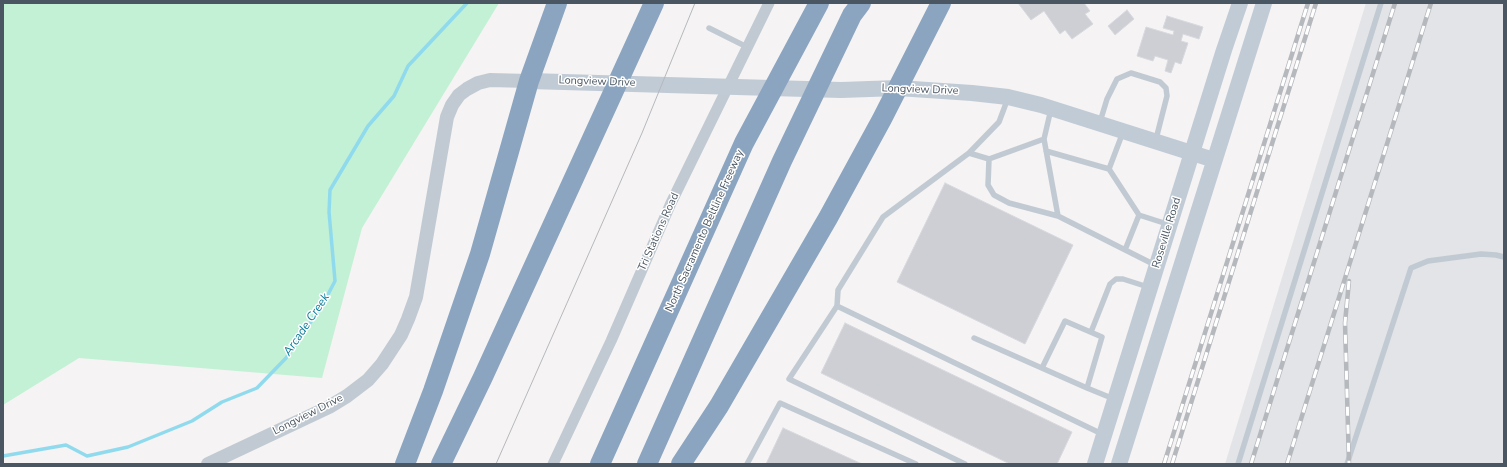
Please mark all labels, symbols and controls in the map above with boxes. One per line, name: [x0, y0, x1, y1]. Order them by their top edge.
street label: Longview Drive: [558, 74, 636, 90]
street label: Longview Drive: [881, 82, 959, 98]
street label: North Sacramento Beltline Freeway: [663, 148, 747, 314]
street label: Tri Stations Road: [636, 191, 682, 273]
street label: Roseville Road: [1150, 196, 1184, 270]
water label: Arcade Creek: [281, 291, 333, 359]
street label: Longview Drive: [271, 392, 345, 438]

